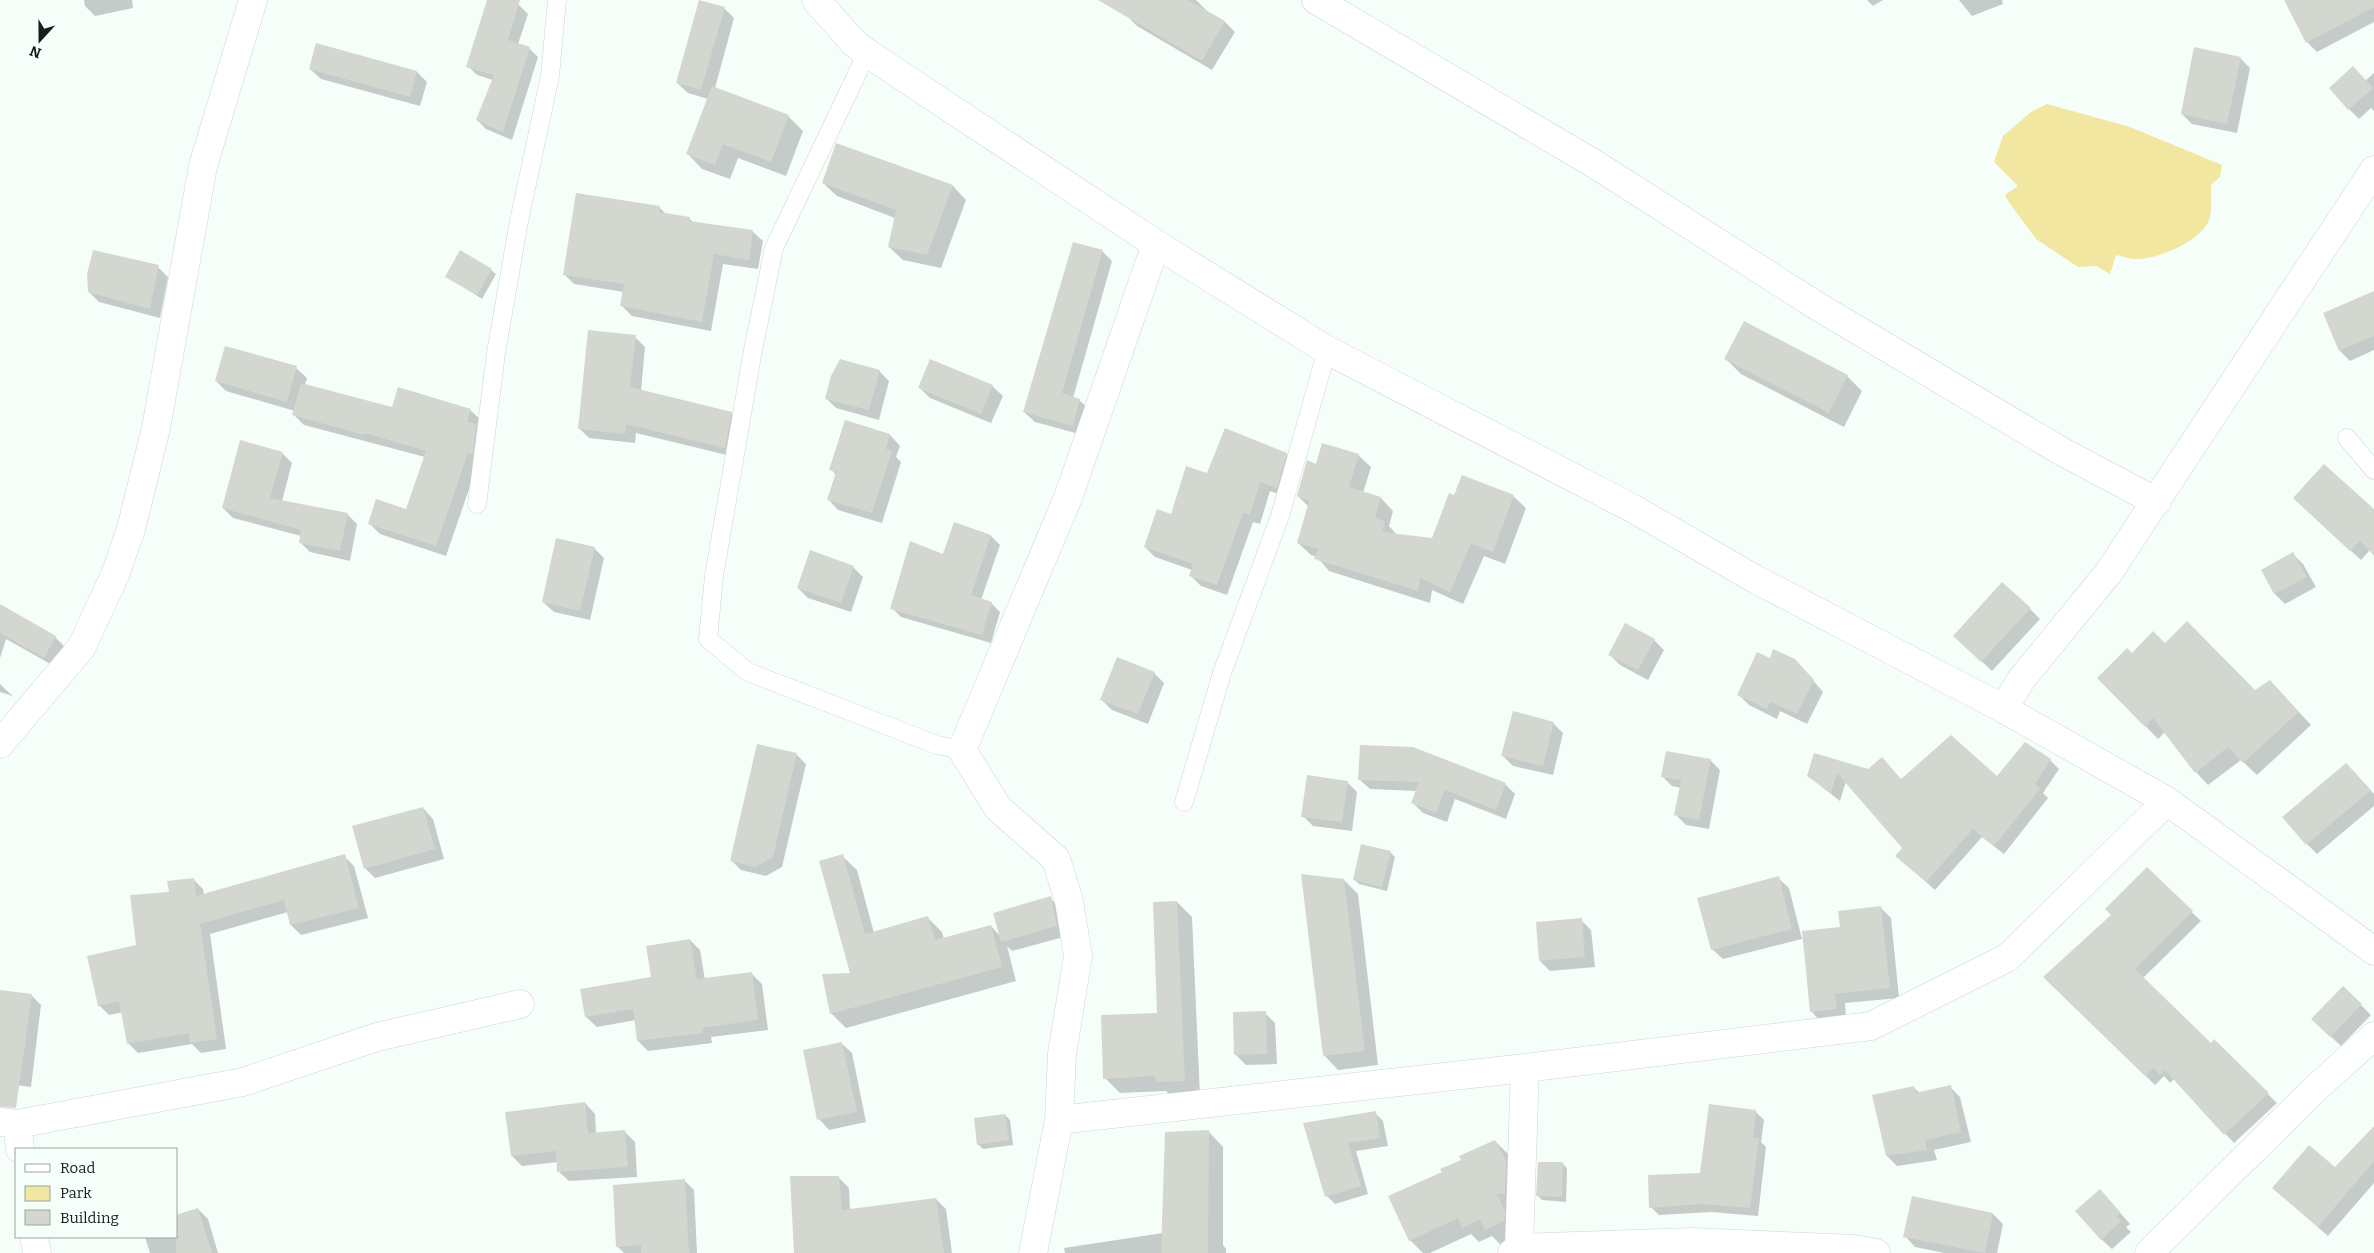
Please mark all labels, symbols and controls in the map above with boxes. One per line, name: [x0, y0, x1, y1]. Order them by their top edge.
north arrow: [15, 15, 65, 65]
text: N: [27, 42, 44, 62]
legend: [15, 1148, 178, 1238]
text: Road: [60, 1159, 95, 1177]
text: Park: [60, 1184, 92, 1202]
text: Building: [60, 1209, 119, 1227]

